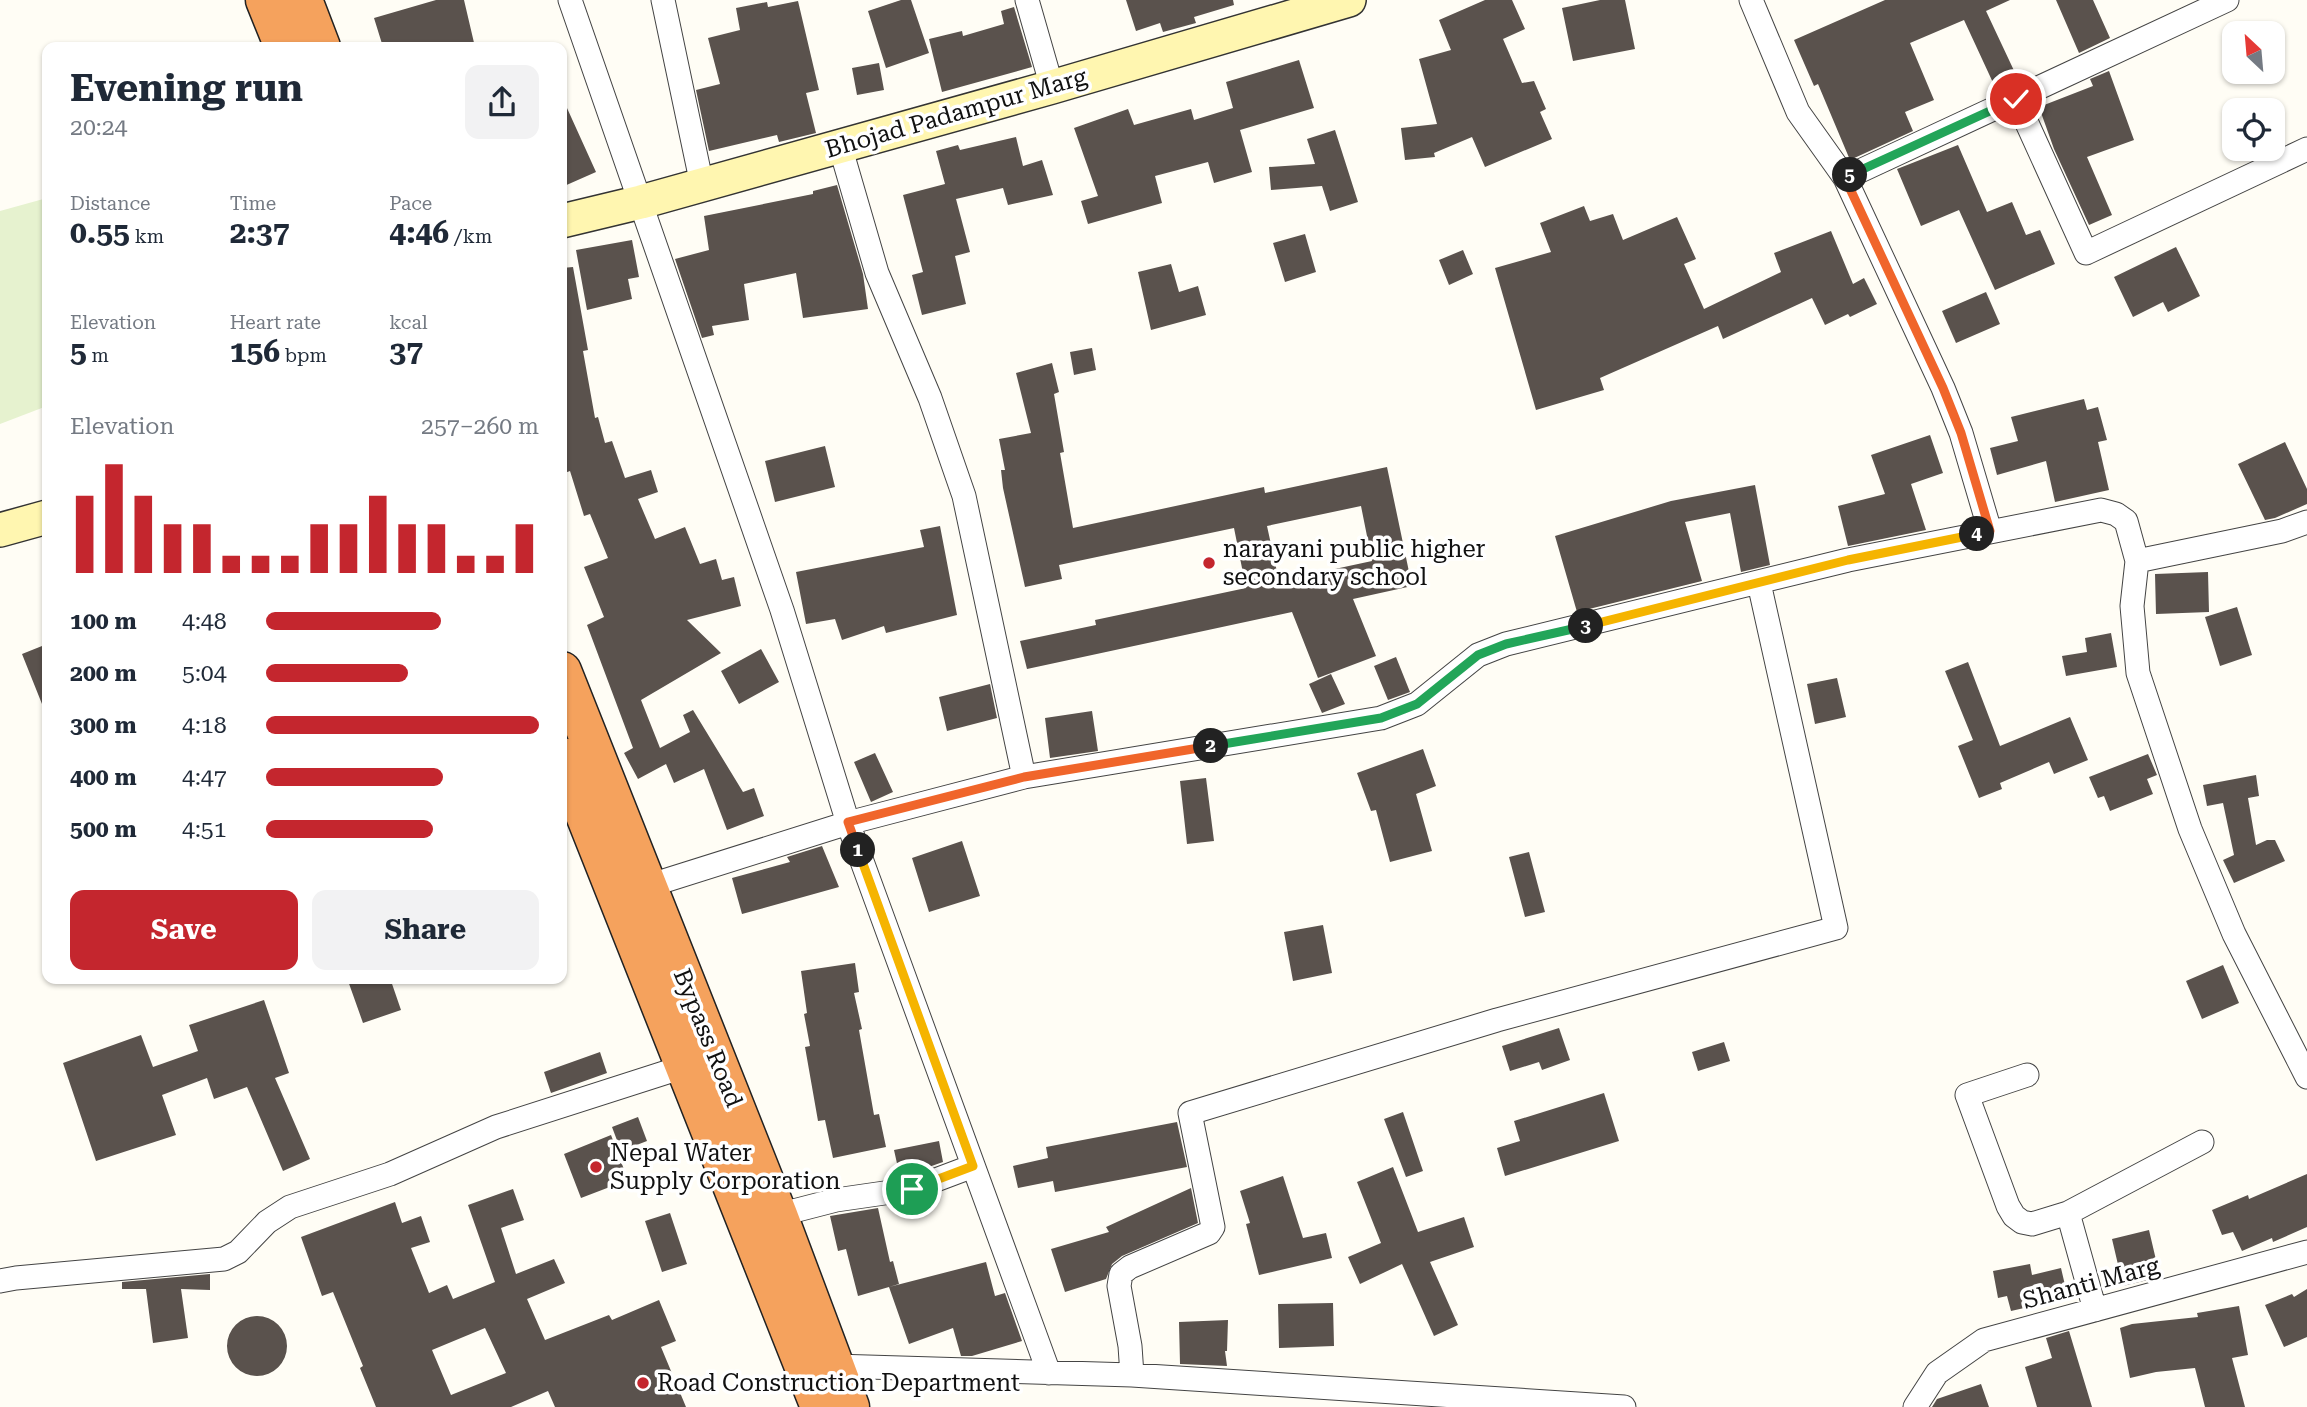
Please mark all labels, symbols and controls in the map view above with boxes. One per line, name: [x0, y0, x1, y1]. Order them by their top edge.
north arrow: [2222, 21, 2286, 84]
map controls: [2222, 21, 2285, 161]
street label: Bhojad Padampur Marg: [822, 62, 1090, 164]
button: share: [465, 65, 539, 139]
text: Evening run: [70, 66, 303, 110]
pin: [1986, 69, 2046, 129]
icon: check: [1997, 80, 2035, 118]
button: locate: [2222, 98, 2285, 161]
text: 20:24: [70, 114, 127, 141]
pin: 5: [1832, 158, 1868, 192]
text: 5: [1844, 163, 1855, 186]
text: Distance: [70, 192, 150, 215]
text: Time: [230, 192, 276, 215]
text: Pace: [389, 192, 432, 215]
text: 0.55: [70, 215, 130, 250]
text: 2:37: [230, 215, 289, 250]
text: 4:46: [389, 215, 449, 250]
text: km: [130, 225, 164, 248]
text: /km: [449, 225, 492, 248]
text: Elevation: [70, 311, 156, 334]
text: Heart rate: [230, 311, 321, 334]
text: kcal: [389, 311, 428, 334]
text: 5: [70, 334, 87, 369]
text: 156: [230, 334, 280, 369]
text: 37: [389, 334, 423, 369]
text: m: [87, 344, 109, 367]
text: bpm: [280, 344, 327, 367]
text: Elevation: [70, 413, 174, 440]
text: 257–260 m: [421, 413, 539, 440]
pin: 4: [1960, 516, 1994, 552]
text: 4: [1971, 522, 1982, 545]
place label: narayani public higher secondary school: [1223, 535, 1486, 591]
marker: narayani public higher secondary school: [1201, 555, 1217, 571]
text: 100 m: [70, 608, 137, 635]
text: 4:48: [182, 608, 227, 635]
pin: 3: [1568, 608, 1604, 644]
text: 3: [1580, 614, 1591, 637]
text: 200 m: [70, 660, 137, 687]
text: 5:04: [182, 660, 227, 687]
text: 300 m: [70, 712, 137, 739]
text: 4:18: [182, 712, 227, 739]
pin: 2: [1194, 728, 1228, 764]
text: 2: [1205, 734, 1216, 757]
text: 400 m: [70, 764, 137, 791]
text: 4:47: [182, 764, 227, 791]
text: 500 m: [70, 816, 137, 843]
text: 4:51: [182, 816, 227, 843]
pin: 1: [840, 832, 876, 868]
text: 1: [852, 838, 863, 861]
button: Save: [70, 890, 298, 970]
button: Share: [312, 890, 539, 970]
street label: Bypass Road: [668, 965, 748, 1111]
place label: Nepal Water Supply Corporation: [610, 1139, 841, 1195]
marker: Nepal Water Supply Corporation: [588, 1159, 604, 1175]
pin: [882, 1159, 942, 1219]
icon: arrive: [893, 1170, 931, 1208]
street label: Shanti Marg: [2020, 1251, 2163, 1315]
place label: Road Construction Department: [657, 1369, 1020, 1397]
marker: Road Construction Department: [635, 1375, 651, 1391]

